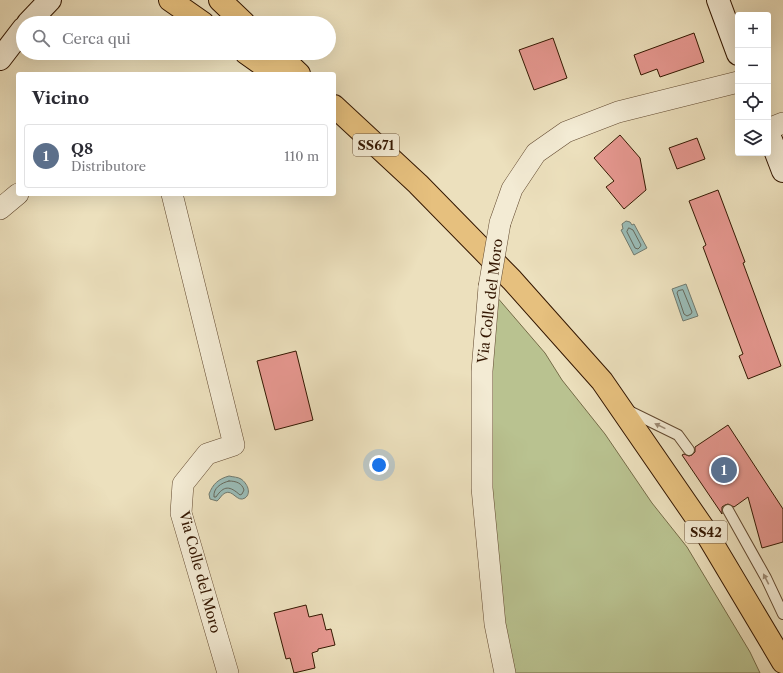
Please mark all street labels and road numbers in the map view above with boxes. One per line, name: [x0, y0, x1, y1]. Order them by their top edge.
road number: SS671: [353, 134, 399, 156]
street label: Via Colle del Moro: [473, 238, 507, 365]
street label: Via Colle del Moro: [175, 508, 225, 635]
road number: SS42: [685, 521, 727, 543]

